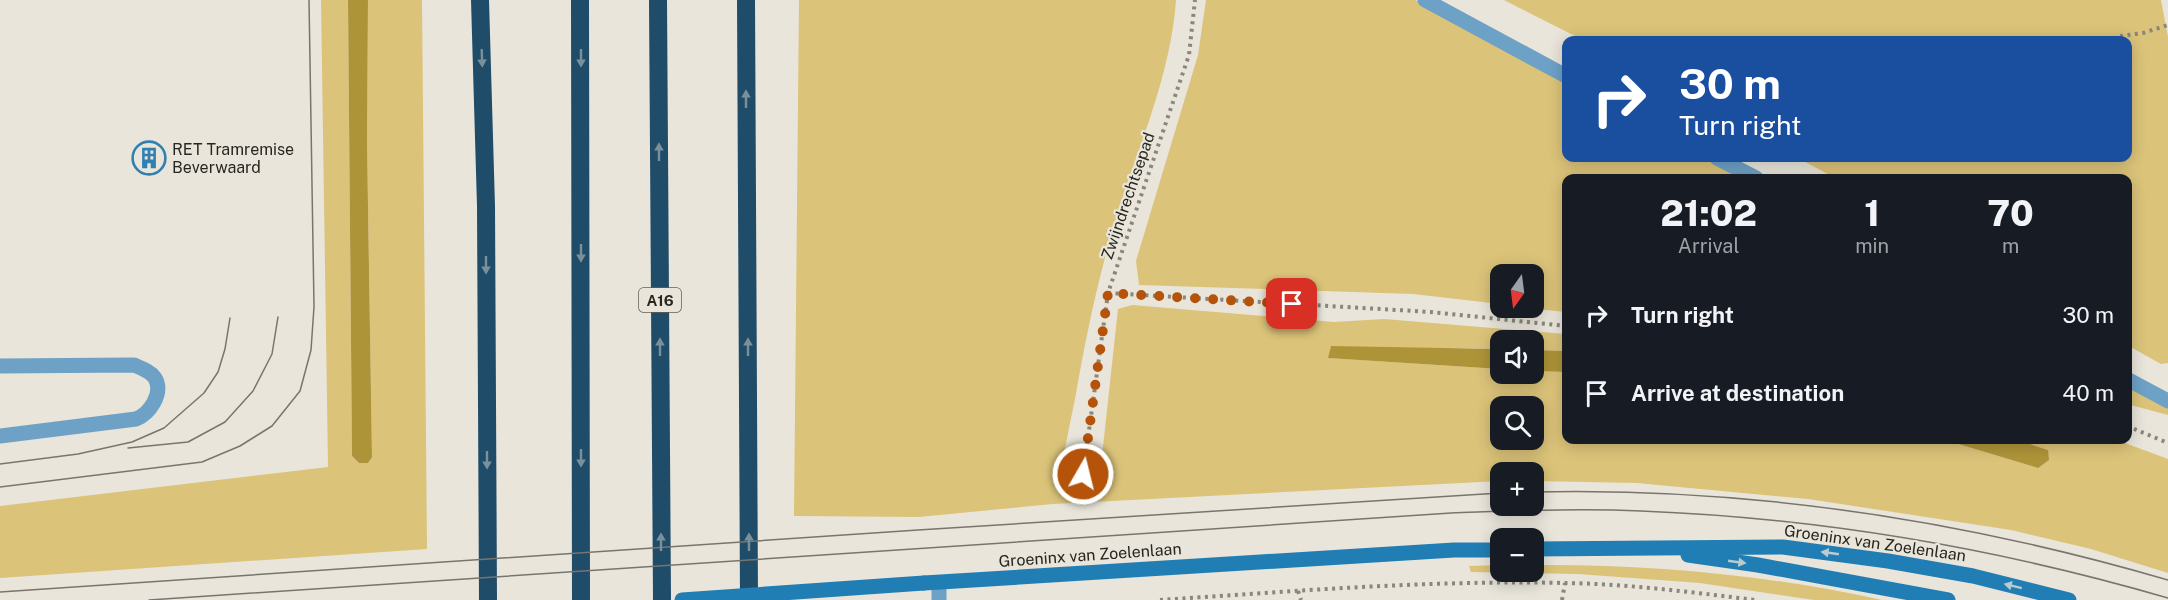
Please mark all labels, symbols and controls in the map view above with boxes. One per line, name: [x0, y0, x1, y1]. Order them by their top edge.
one-way arrow: [477, 49, 487, 68]
one-way arrow: [576, 49, 586, 68]
text: 30 m: [1679, 59, 1781, 108]
icon: right: [1580, 60, 1658, 138]
one-way arrow: [741, 89, 751, 108]
text: Turn right: [1679, 109, 1802, 141]
street label: Zwijndrechtsepad: [1097, 130, 1159, 262]
building icon: RET Tramremise Beverwaard: [131, 140, 167, 176]
place label: RET Tramremise Beverwaard: [172, 140, 294, 177]
one-way arrow: [654, 142, 664, 161]
text: 21:02: [1660, 192, 1757, 234]
text: 1: [1864, 192, 1880, 234]
text: 70: [1987, 192, 2034, 234]
text: Arrival: [1678, 234, 1739, 258]
text: min: [1855, 234, 1889, 258]
text: m: [2002, 234, 2019, 258]
one-way arrow: [576, 244, 586, 263]
one-way arrow: [481, 255, 491, 274]
north arrow: [1490, 264, 1544, 318]
map controls: [1490, 264, 1544, 582]
pin: [1266, 278, 1317, 329]
icon: arrive: [1275, 287, 1308, 320]
road number: A16: [639, 288, 681, 312]
icon: right: [1580, 299, 1613, 332]
text: Turn right: [1631, 302, 1734, 328]
text: 30 m: [2062, 302, 2114, 328]
button: sound: [1490, 330, 1544, 384]
one-way arrow: [655, 337, 665, 356]
one-way arrow: [743, 337, 753, 356]
icon: arrive: [1580, 377, 1613, 410]
text: Arrive at destination: [1631, 380, 1844, 406]
text: 40 m: [2062, 380, 2114, 406]
button: search: [1490, 396, 1544, 450]
position arrow: [1051, 442, 1115, 506]
one-way arrow: [576, 449, 586, 468]
one-way arrow: [482, 450, 492, 469]
button: +: [1490, 462, 1544, 516]
street label: Groeninx van Zoelenlaan: [1783, 521, 1967, 565]
button: −: [1490, 528, 1544, 582]
one-way arrow: [656, 532, 666, 551]
one-way arrow: [744, 532, 754, 551]
street label: Groeninx van Zoelenlaan: [998, 539, 1182, 571]
one-way arrow: [1820, 548, 1839, 558]
one-way arrow: [1727, 557, 1746, 566]
one-way arrow: [2003, 580, 2022, 590]

